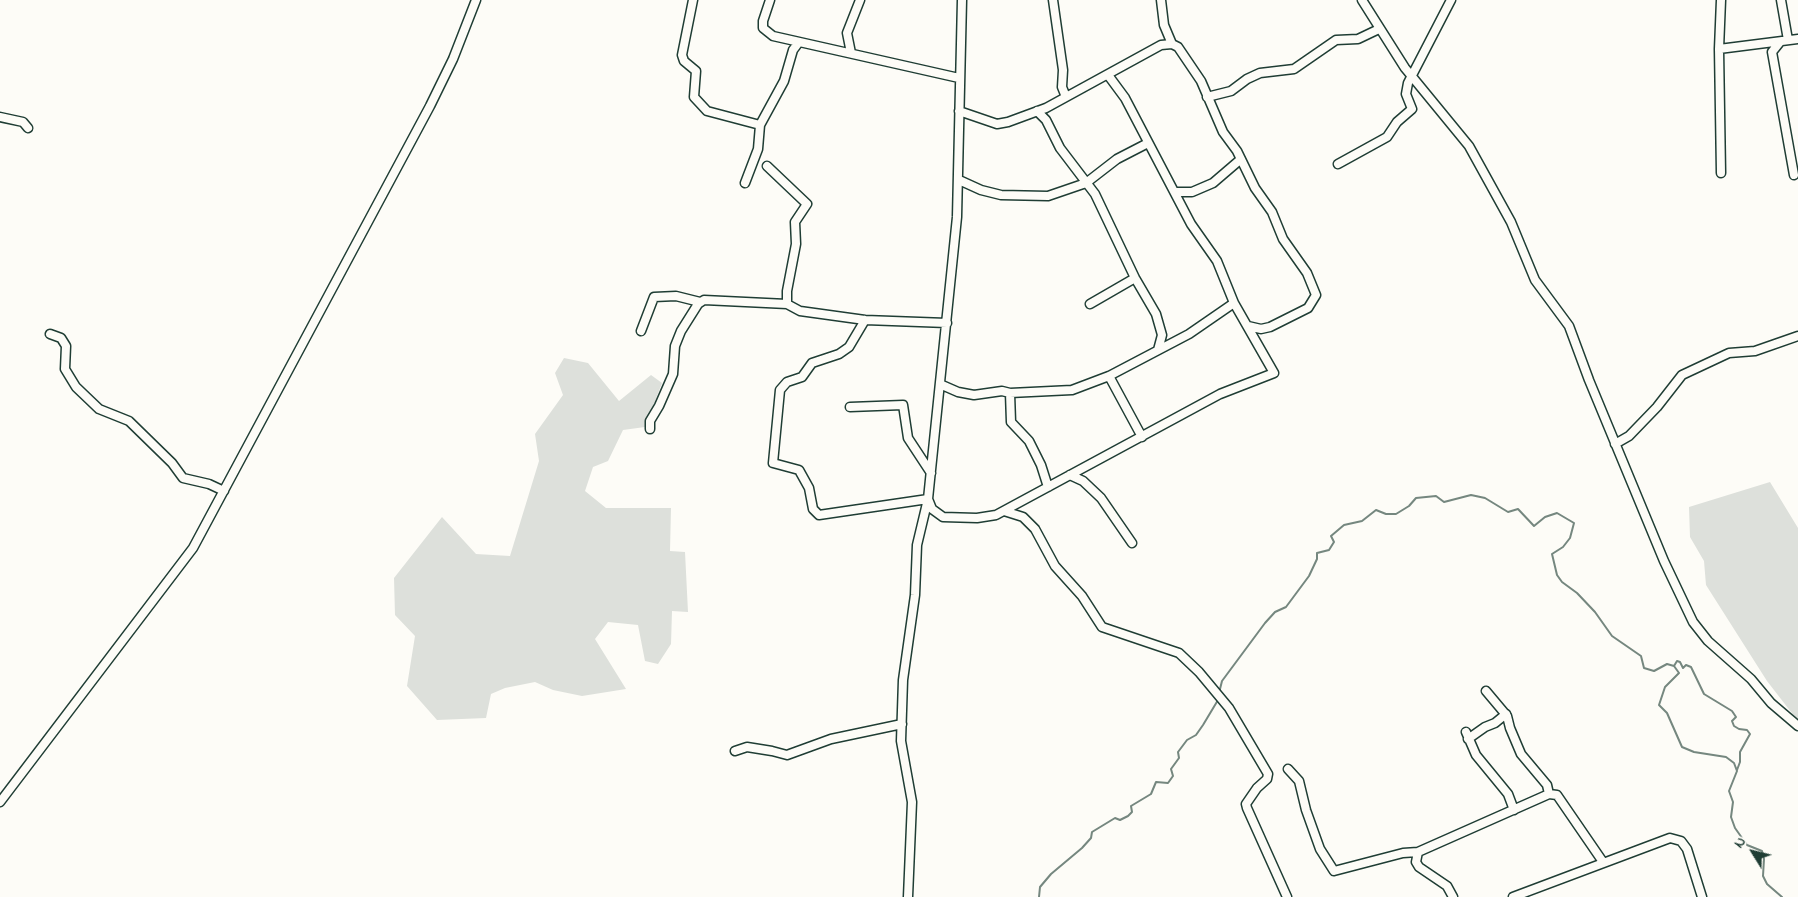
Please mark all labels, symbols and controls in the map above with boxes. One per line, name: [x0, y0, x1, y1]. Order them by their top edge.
north arrow: [1728, 827, 1778, 877]
text: N: [1729, 833, 1752, 853]

